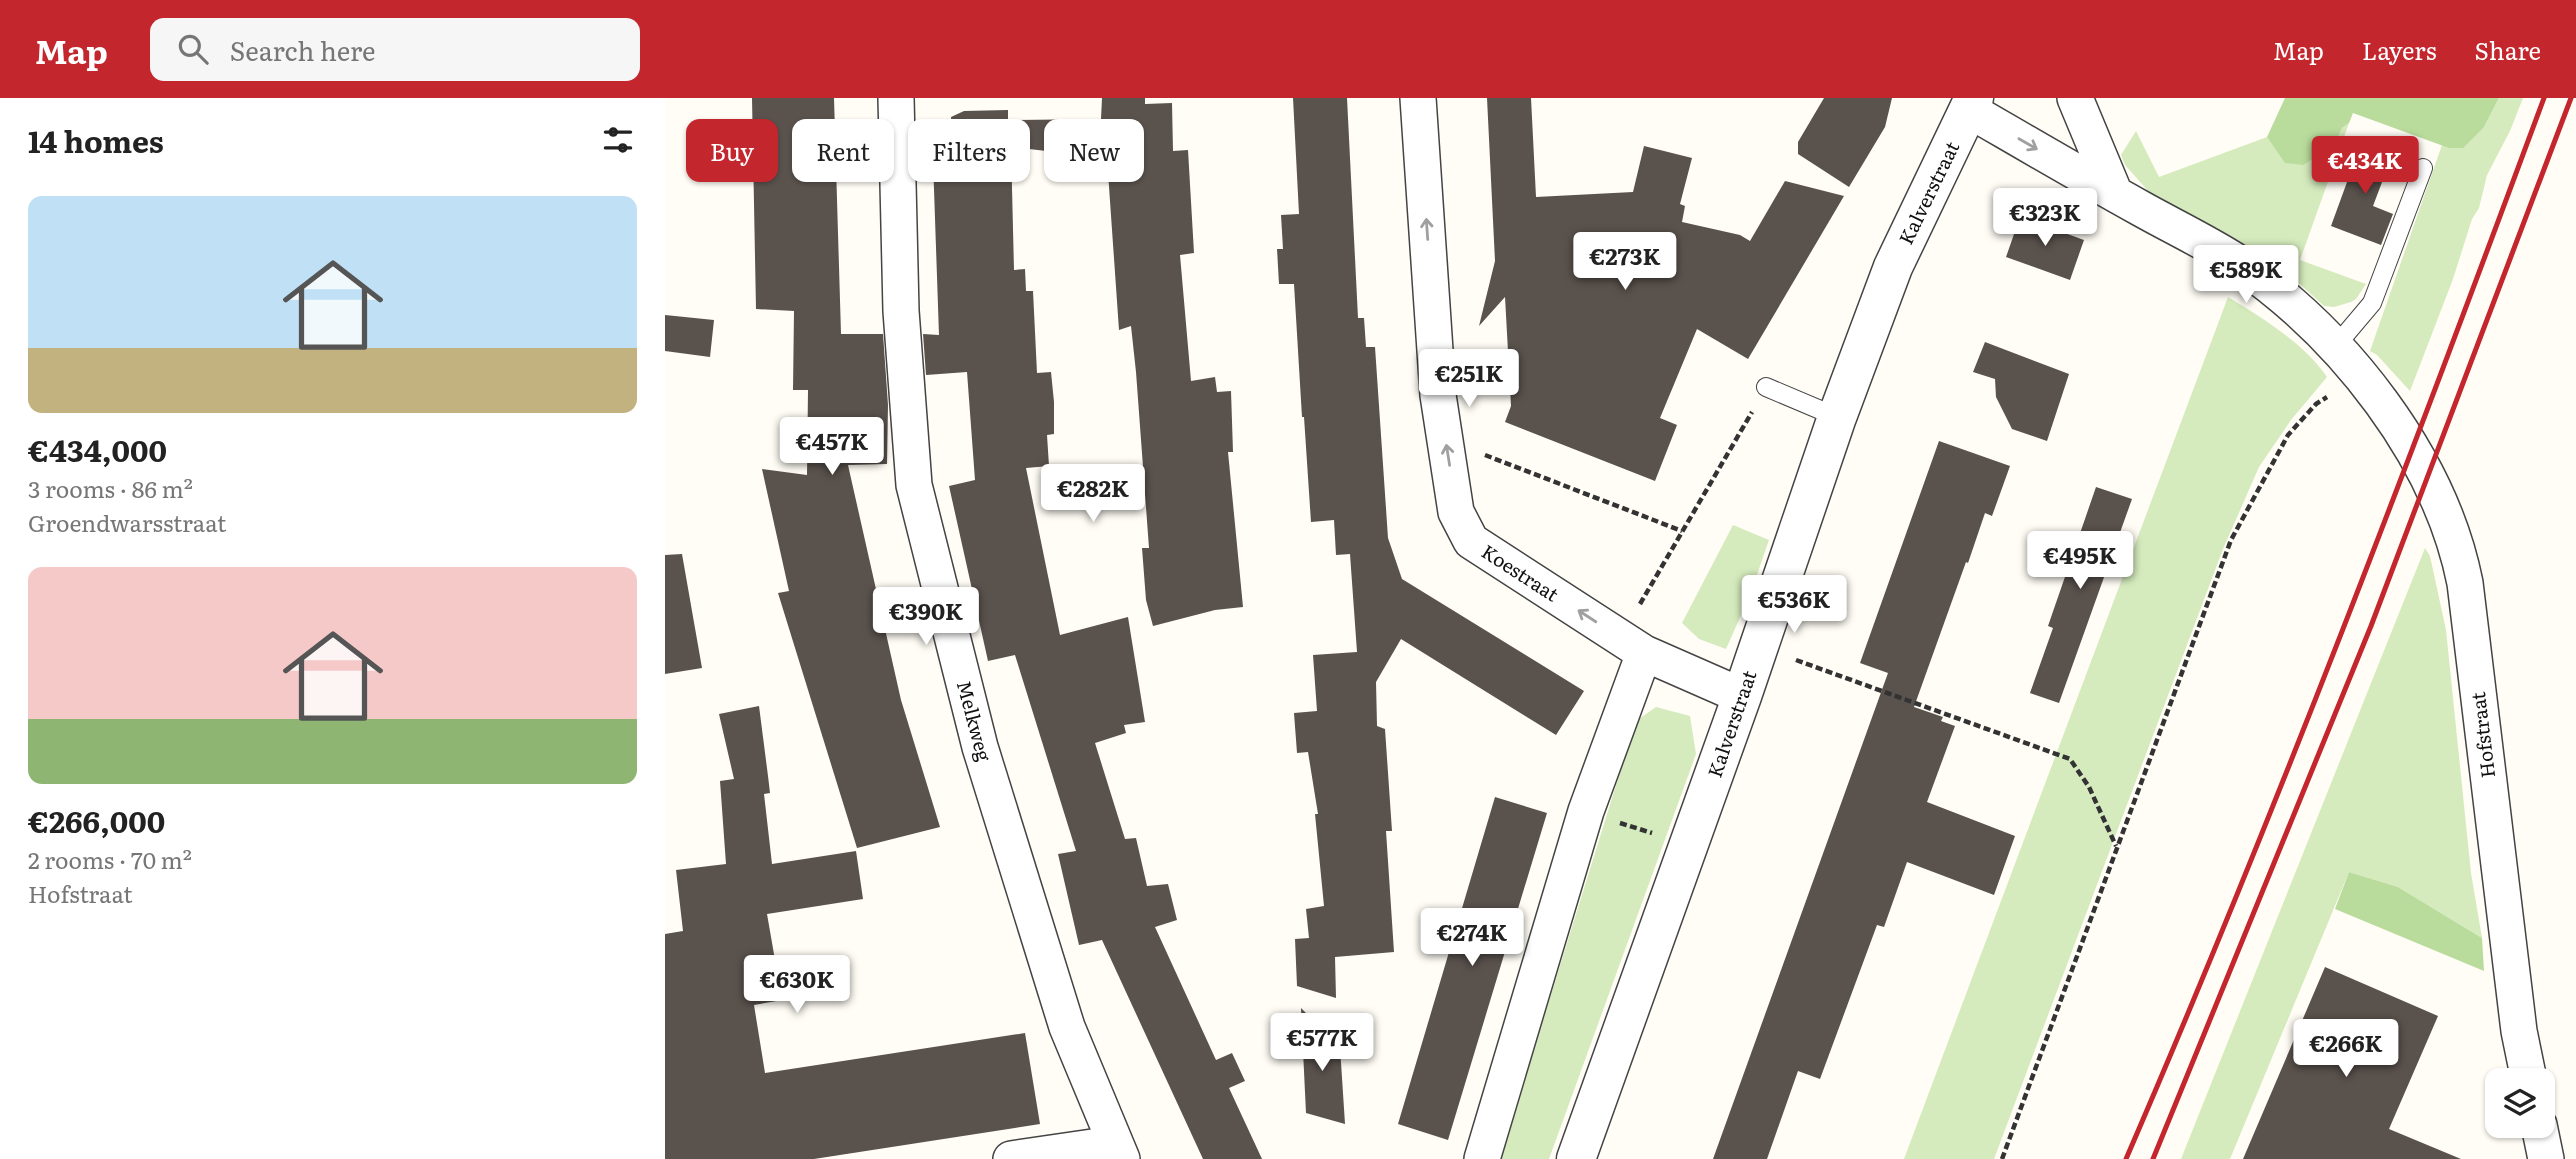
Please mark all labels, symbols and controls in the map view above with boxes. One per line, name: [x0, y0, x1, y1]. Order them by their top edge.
search box: [150, 18, 640, 81]
text: Map: [35, 25, 108, 74]
icon: search: [174, 30, 212, 68]
text: Search here: [230, 30, 376, 69]
text: Map: [2273, 32, 2324, 67]
text: Layers: [2362, 32, 2436, 67]
text: Share: [2474, 32, 2541, 67]
text: 14 homes: [28, 118, 164, 162]
chip: Buy: [686, 119, 778, 182]
chip: Rent: [792, 119, 894, 182]
chip: Filters: [908, 119, 1030, 182]
chip: New: [1044, 119, 1144, 182]
icon: filters: [599, 121, 637, 159]
street label: Kalverstraat: [1891, 136, 1965, 249]
pin: €434K: [2316, 136, 2414, 196]
one-way arrow: [2018, 137, 2038, 151]
text: €434K: [2328, 142, 2402, 176]
pin: €323K: [1996, 188, 2094, 248]
text: €323K: [2009, 194, 2081, 228]
one-way arrow: [1420, 218, 1433, 241]
pin: €273K: [1576, 232, 1674, 292]
text: €273K: [1589, 238, 1661, 272]
icon: home: [270, 242, 396, 368]
pin: €589K: [2197, 246, 2295, 305]
text: €589K: [2209, 251, 2283, 285]
pin: €251K: [1420, 350, 1518, 409]
text: €251K: [1435, 355, 1503, 389]
pin: €457K: [783, 418, 881, 477]
text: €457K: [796, 423, 868, 457]
text: €434,000: [28, 427, 167, 471]
one-way arrow: [1441, 444, 1454, 467]
pin: €282K: [1044, 464, 1142, 524]
text: €282K: [1057, 470, 1129, 504]
text: 3 rooms · 86 m²: [28, 471, 193, 505]
text: Groendwarsstraat: [28, 505, 226, 539]
pin: €495K: [2031, 532, 2129, 591]
street label: Koestraat: [1476, 537, 1565, 608]
text: €495K: [2043, 537, 2117, 571]
pin: €536K: [1745, 575, 1843, 635]
text: €536K: [1758, 581, 1830, 615]
pin: €390K: [877, 588, 975, 647]
text: €390K: [889, 593, 963, 627]
one-way arrow: [1577, 609, 1597, 623]
icon: home: [270, 613, 396, 739]
street label: Kalverstraat: [1700, 666, 1763, 781]
street label: Melkweg: [951, 677, 999, 765]
street label: Hofstraat: [2463, 690, 2501, 780]
text: €266,000: [28, 798, 165, 842]
text: 2 rooms · 70 m²: [28, 842, 192, 876]
text: Hofstraat: [28, 876, 132, 910]
pin: €274K: [1423, 908, 1521, 968]
text: €274K: [1437, 914, 1507, 948]
pin: €630K: [748, 956, 846, 1015]
text: €630K: [760, 961, 834, 995]
pin: €577K: [1273, 1014, 1371, 1073]
text: €577K: [1286, 1019, 1358, 1053]
pin: €266K: [2297, 1020, 2395, 1079]
text: €266K: [2309, 1025, 2383, 1059]
map controls: [2485, 1068, 2555, 1138]
button: layers: [2485, 1068, 2555, 1138]

